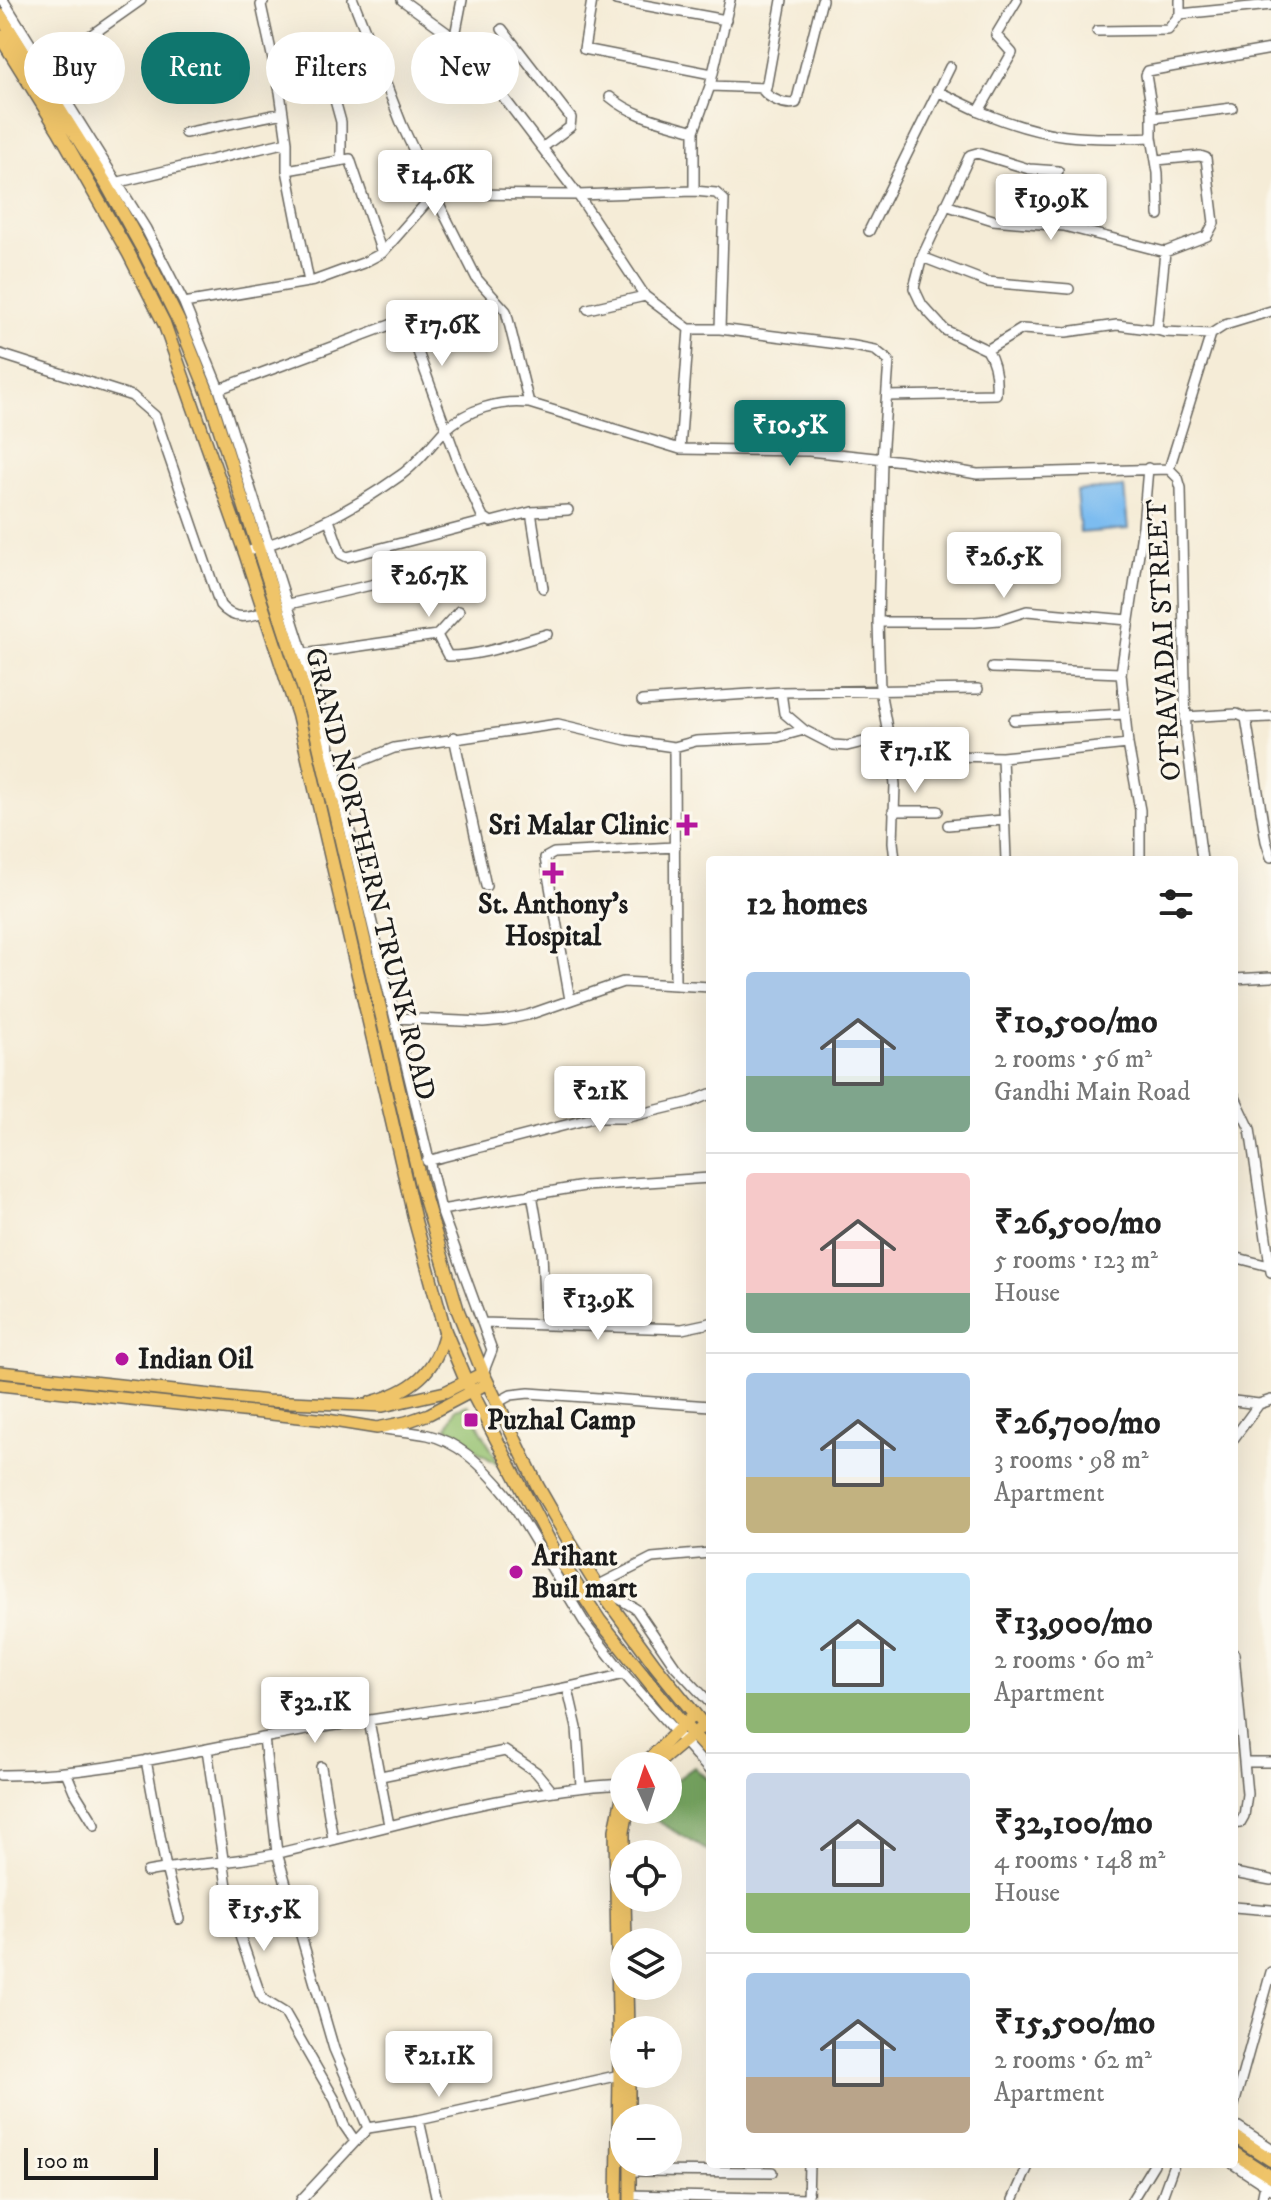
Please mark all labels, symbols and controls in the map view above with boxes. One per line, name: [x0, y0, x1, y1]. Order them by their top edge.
chip: Buy: [24, 32, 125, 104]
chip: Rent: [141, 32, 250, 104]
chip: Filters: [266, 32, 395, 104]
chip: New: [411, 32, 519, 104]
pin: ₹14.6K: [370, 150, 500, 218]
text: ₹14.6K: [396, 159, 474, 192]
pin: ₹19.9K: [986, 174, 1116, 242]
text: ₹19.9K: [1014, 183, 1088, 216]
pin: ₹17.6K: [377, 300, 507, 368]
text: ₹17.6K: [404, 309, 480, 342]
pin: ₹10.5K: [725, 400, 855, 468]
text: ₹10.5K: [752, 409, 828, 442]
street label: OTRAVADAI STREET: [1139, 498, 1189, 782]
pin: ₹26.5K: [939, 532, 1069, 600]
text: ₹26.5K: [965, 541, 1043, 574]
pin: ₹26.7K: [364, 551, 494, 619]
text: ₹26.7K: [390, 560, 468, 593]
street label: GRAND NORTHERN TRUNK ROAD: [297, 644, 443, 1104]
pin: ₹17.1K: [850, 727, 980, 795]
text: ₹17.1K: [879, 736, 951, 769]
place label: Sri Malar Clinic: [488, 808, 669, 843]
marker: Sri Malar Clinic: [676, 814, 698, 836]
marker: St. Anthony's Hospital: [542, 862, 564, 884]
icon: filters: [1154, 882, 1198, 926]
text: 12 homes: [746, 883, 868, 925]
place label: St. Anthony's Hospital: [478, 887, 629, 954]
text: ₹10,500/mo: [994, 1001, 1158, 1043]
icon: home: [810, 1004, 906, 1100]
text: 2 rooms · 56 m²: [994, 1043, 1152, 1076]
pin: ₹21K: [553, 1066, 647, 1134]
text: ₹21K: [572, 1075, 628, 1108]
text: Gandhi Main Road: [994, 1076, 1190, 1109]
text: ₹26,500/mo: [994, 1202, 1161, 1244]
icon: home: [810, 1205, 906, 1301]
text: 5 rooms · 123 m²: [994, 1244, 1158, 1277]
pin: ₹13.9K: [533, 1274, 663, 1342]
text: House: [994, 1277, 1060, 1310]
text: ₹13.9K: [562, 1283, 634, 1316]
place label: Indian Oil: [138, 1342, 254, 1377]
marker: Indian Oil: [113, 1350, 131, 1368]
text: ₹26,700/mo: [994, 1402, 1161, 1444]
place label: Puzhal Camp: [487, 1403, 636, 1438]
icon: home: [810, 1405, 906, 1501]
marker: Puzhal Camp: [462, 1411, 480, 1429]
text: 3 rooms · 98 m²: [994, 1444, 1149, 1477]
text: Apartment: [994, 1477, 1105, 1510]
place label: Arihant Buil mart: [531, 1539, 637, 1606]
marker: Arihant Buil mart: [507, 1563, 525, 1581]
text: ₹13,900/mo: [994, 1602, 1153, 1644]
icon: home: [810, 1605, 906, 1701]
text: 2 rooms · 60 m²: [994, 1644, 1153, 1677]
pin: ₹32.1K: [250, 1677, 380, 1745]
text: Apartment: [994, 1677, 1105, 1710]
text: ₹32.1K: [279, 1686, 351, 1719]
north arrow: [610, 1752, 682, 1824]
map controls: [610, 1752, 682, 2176]
text: ₹32,100/mo: [994, 1802, 1153, 1844]
icon: home: [810, 1805, 906, 1901]
button: locate: [610, 1840, 682, 1912]
text: 4 rooms · 148 m²: [994, 1844, 1165, 1877]
text: House: [994, 1877, 1060, 1910]
pin: ₹15.5K: [199, 1885, 329, 1953]
text: ₹15.5K: [227, 1894, 301, 1927]
button: layers: [610, 1928, 682, 2000]
text: ₹15,500/mo: [994, 2002, 1155, 2044]
icon: home: [810, 2005, 906, 2101]
button: +: [610, 2016, 682, 2088]
pin: ₹21.1K: [374, 2031, 504, 2099]
text: ₹21.1K: [403, 2040, 475, 2073]
text: 2 rooms · 62 m²: [994, 2044, 1152, 2077]
text: Apartment: [994, 2077, 1105, 2110]
button: −: [610, 2104, 682, 2176]
scale bar: [24, 2144, 158, 2180]
text: 100 m: [36, 2148, 89, 2175]

